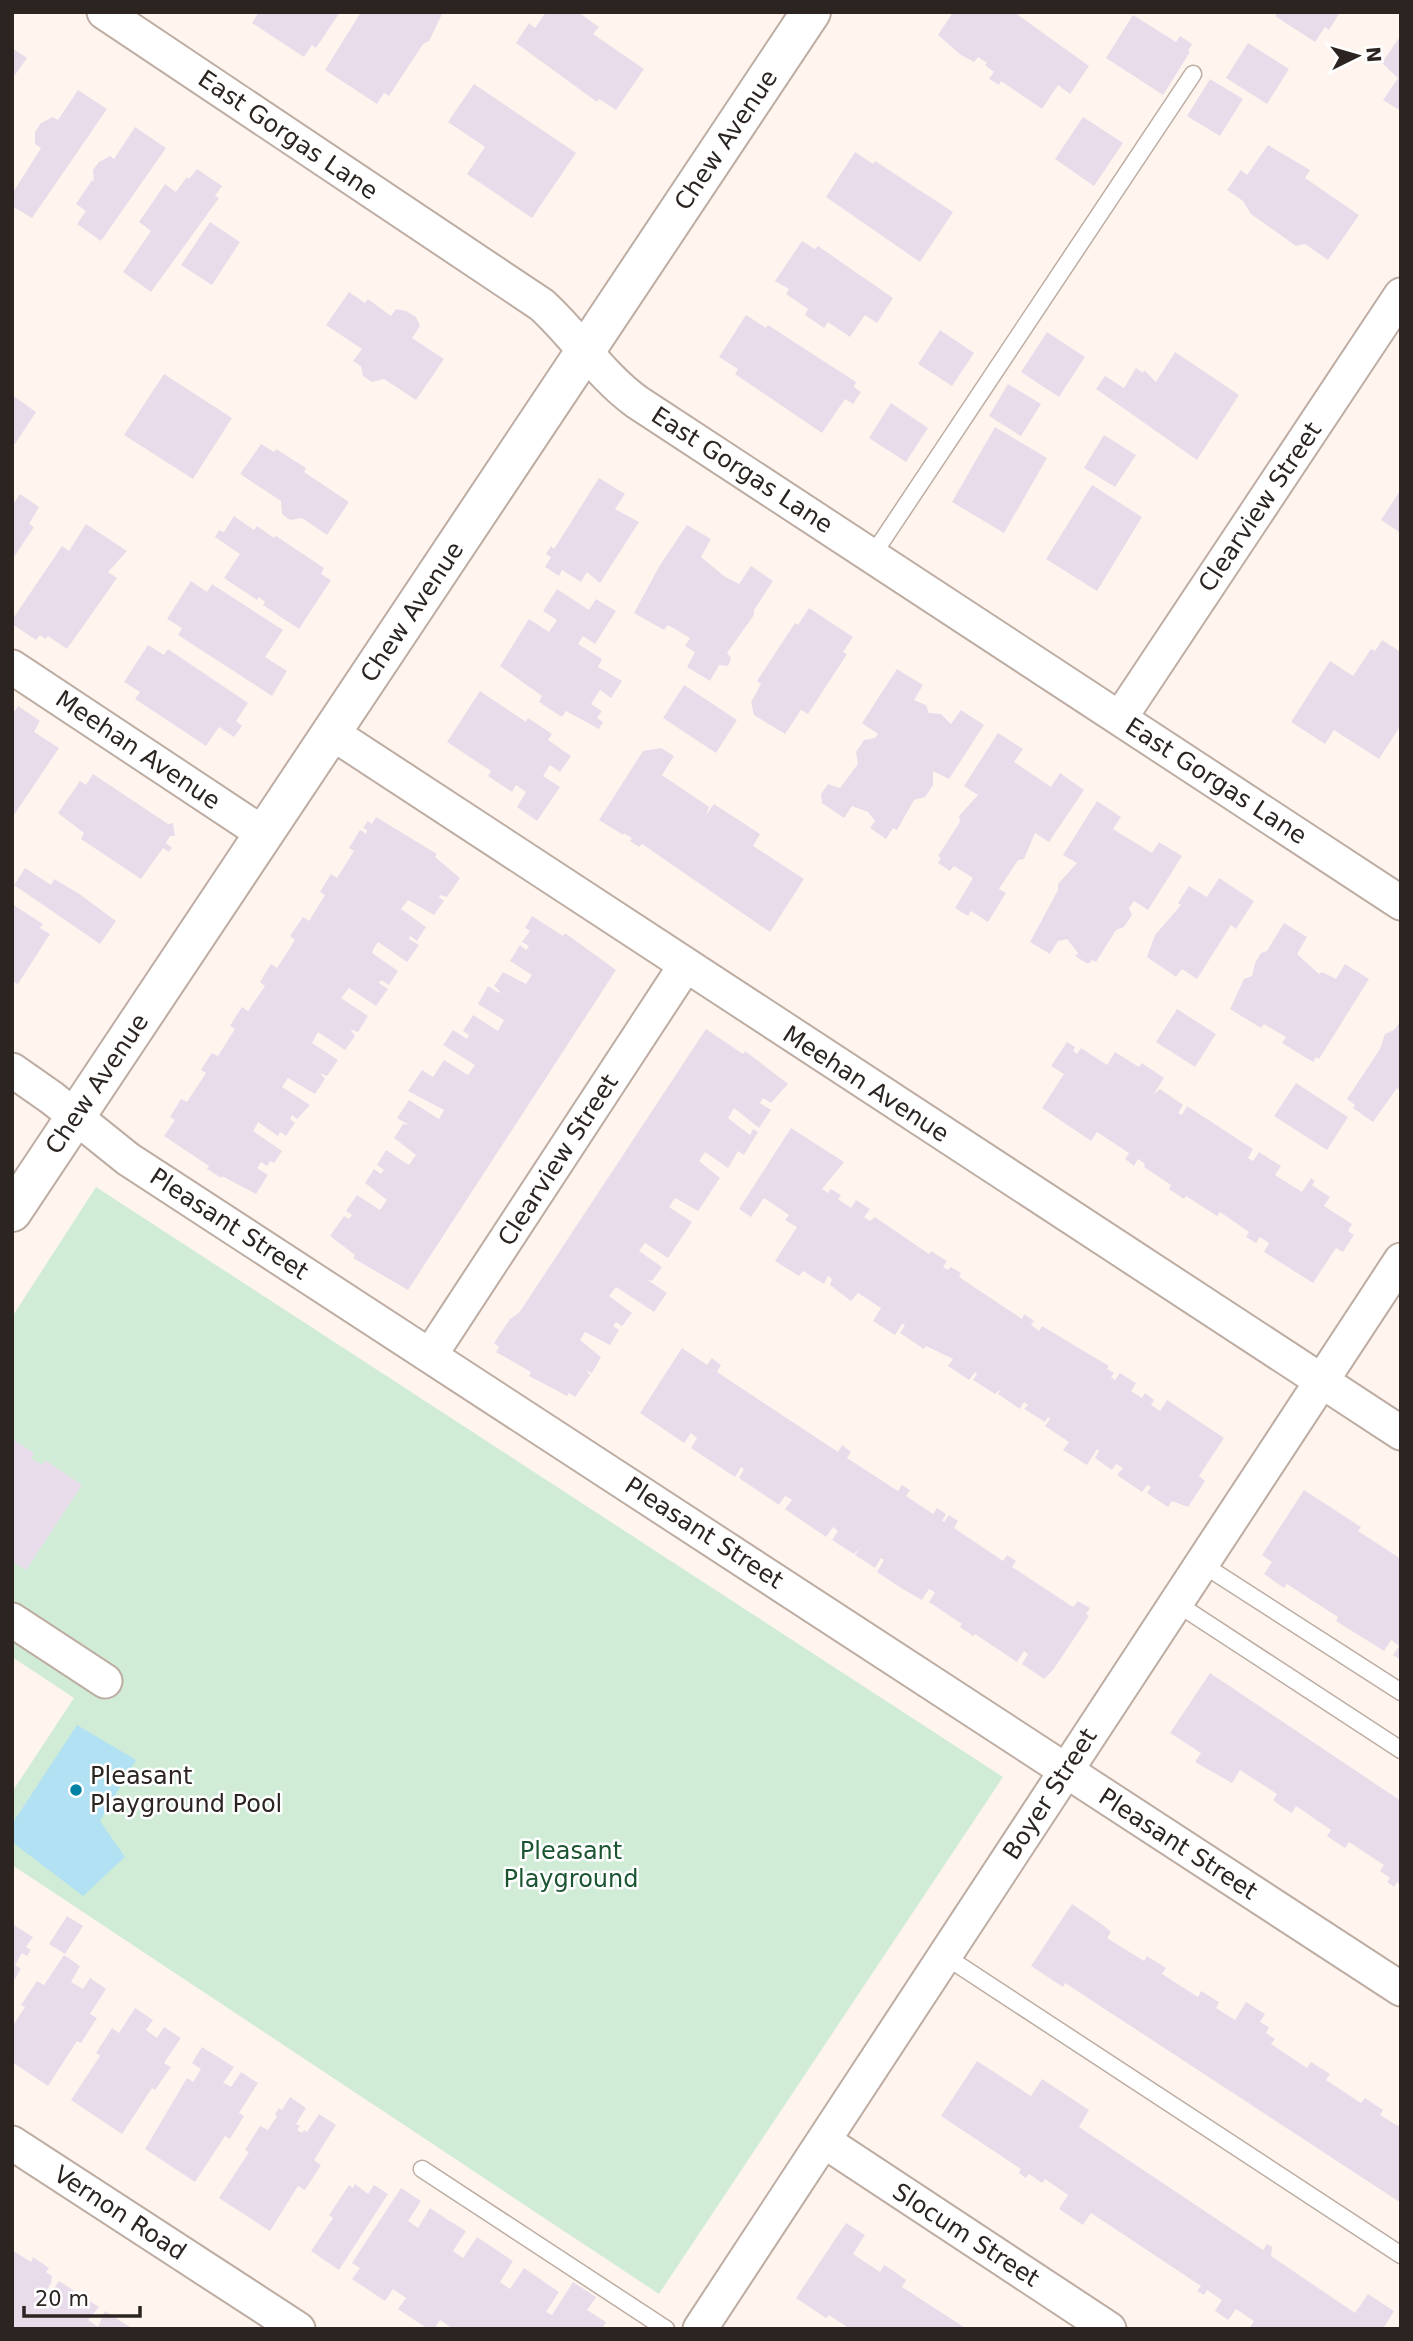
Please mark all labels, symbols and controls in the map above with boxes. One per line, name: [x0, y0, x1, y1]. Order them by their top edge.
north arrow: [1322, 21, 1392, 91]
text: N: [1362, 46, 1386, 63]
street label: East Gorgas Lane: [193, 65, 383, 205]
street label: Chew Avenue: [669, 65, 783, 215]
street label: East Gorgas Lane: [646, 401, 838, 539]
street label: Clearview Street: [1193, 417, 1327, 597]
street label: Chew Avenue: [355, 537, 469, 687]
street label: Meehan Avenue: [51, 685, 225, 815]
street label: East Gorgas Lane: [1120, 712, 1312, 850]
street label: Chew Avenue: [40, 1009, 154, 1159]
street label: Meehan Avenue: [778, 1020, 954, 1148]
street label: Clearview Street: [492, 1069, 624, 1251]
street label: Pleasant Street: [145, 1162, 313, 1286]
street label: Pleasant Street: [620, 1471, 788, 1595]
street label: Boyer Street: [997, 1723, 1103, 1865]
place label: Pleasant Playground Pool: [90, 1762, 282, 1818]
marker: Pleasant Playground Pool: [68, 1782, 84, 1798]
street label: Pleasant Street: [1094, 1782, 1262, 1906]
park label: Pleasant Playground: [504, 1837, 638, 1893]
street label: Vernon Road: [49, 2160, 191, 2266]
street label: Slocum Street: [888, 2177, 1044, 2293]
scale bar: [24, 2274, 140, 2318]
text: 20 m: [35, 2287, 89, 2311]

